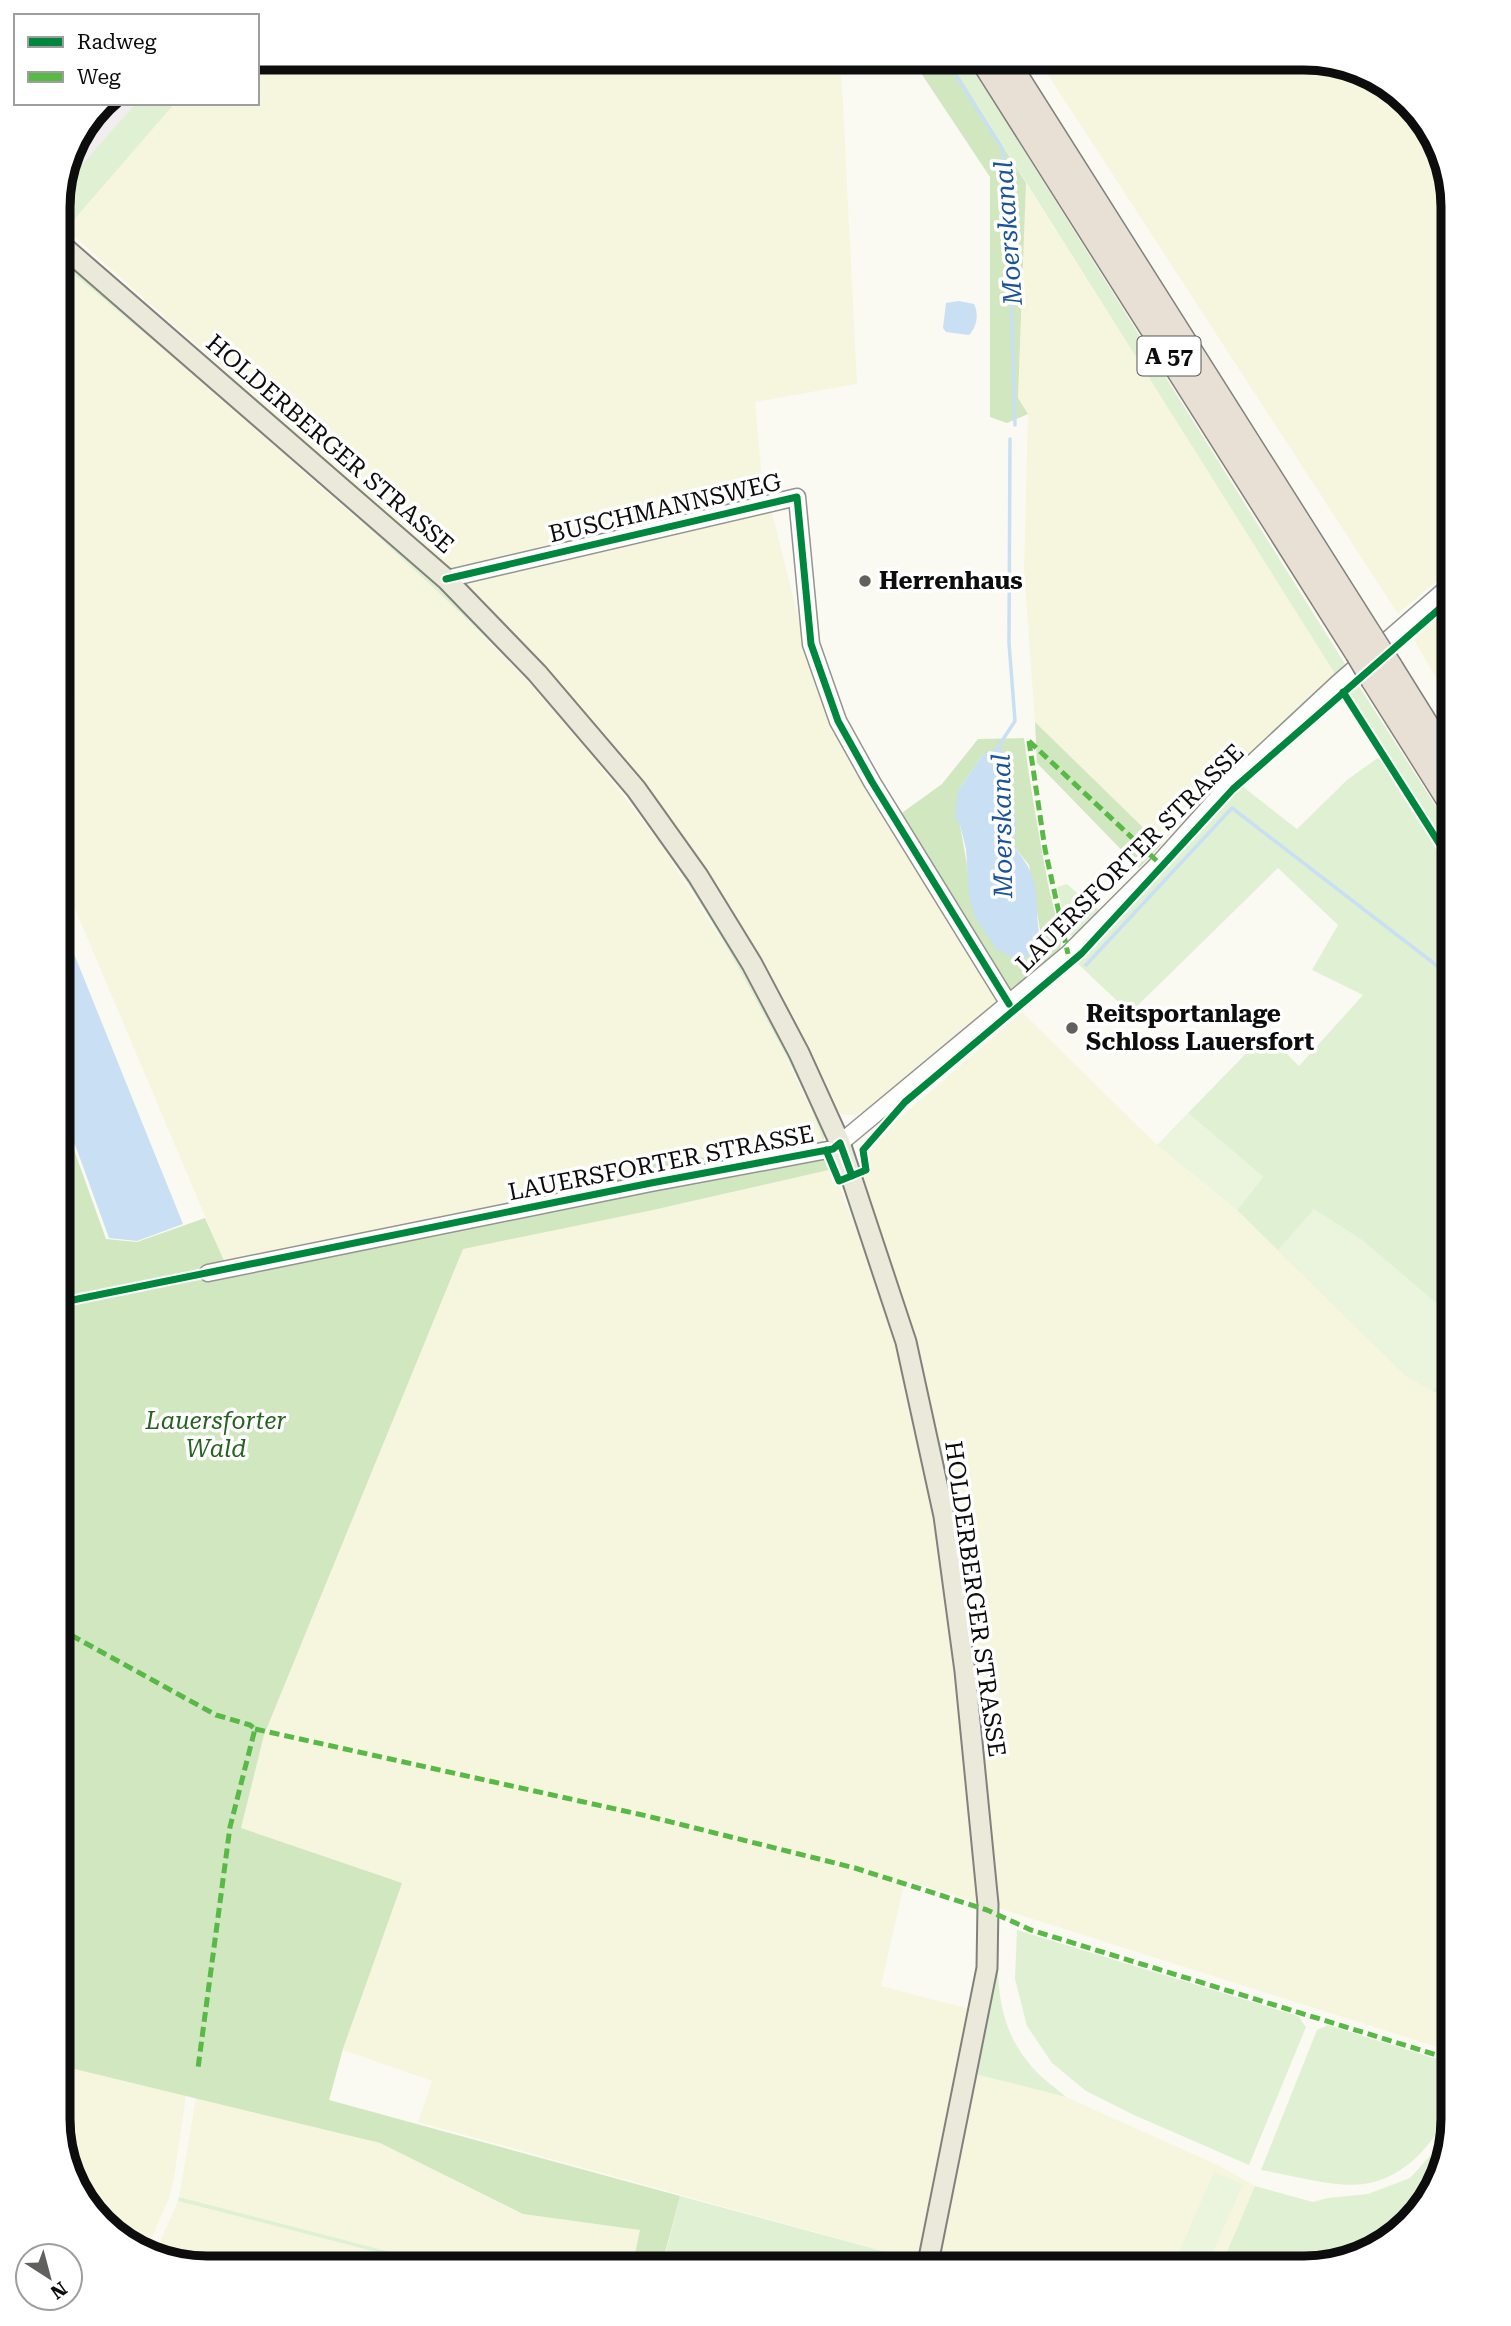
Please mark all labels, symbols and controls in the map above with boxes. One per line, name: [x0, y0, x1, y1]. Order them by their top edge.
legend: [14, 14, 259, 105]
text: Radweg: [77, 30, 156, 54]
text: Weg: [77, 65, 121, 89]
water label: Moerskanal: [988, 160, 1028, 307]
street label: HOLDERBERGER STRASSE: [200, 329, 460, 559]
road number: A 57: [1138, 336, 1200, 376]
street label: BUSCHMANNSWEG: [546, 468, 784, 548]
place label: Herrenhaus: [879, 567, 1023, 595]
marker: Herrenhaus: [857, 573, 873, 589]
street label: LAUERSFORTER STRASSE: [1010, 738, 1250, 978]
water label: Moerskanal: [986, 754, 1018, 899]
place label: Reitsportanlage Schloss Lauersfort: [1086, 1000, 1315, 1056]
marker: Reitsportanlage Schloss Lauersfort: [1064, 1020, 1080, 1036]
street label: LAUERSFORTER STRASSE: [506, 1120, 816, 1206]
park label: Lauersforter Wald: [145, 1407, 286, 1463]
street label: HOLDERBERGER STRASSE: [939, 1439, 1011, 1759]
north arrow: [14, 2242, 84, 2312]
text: N: [46, 2277, 71, 2304]

